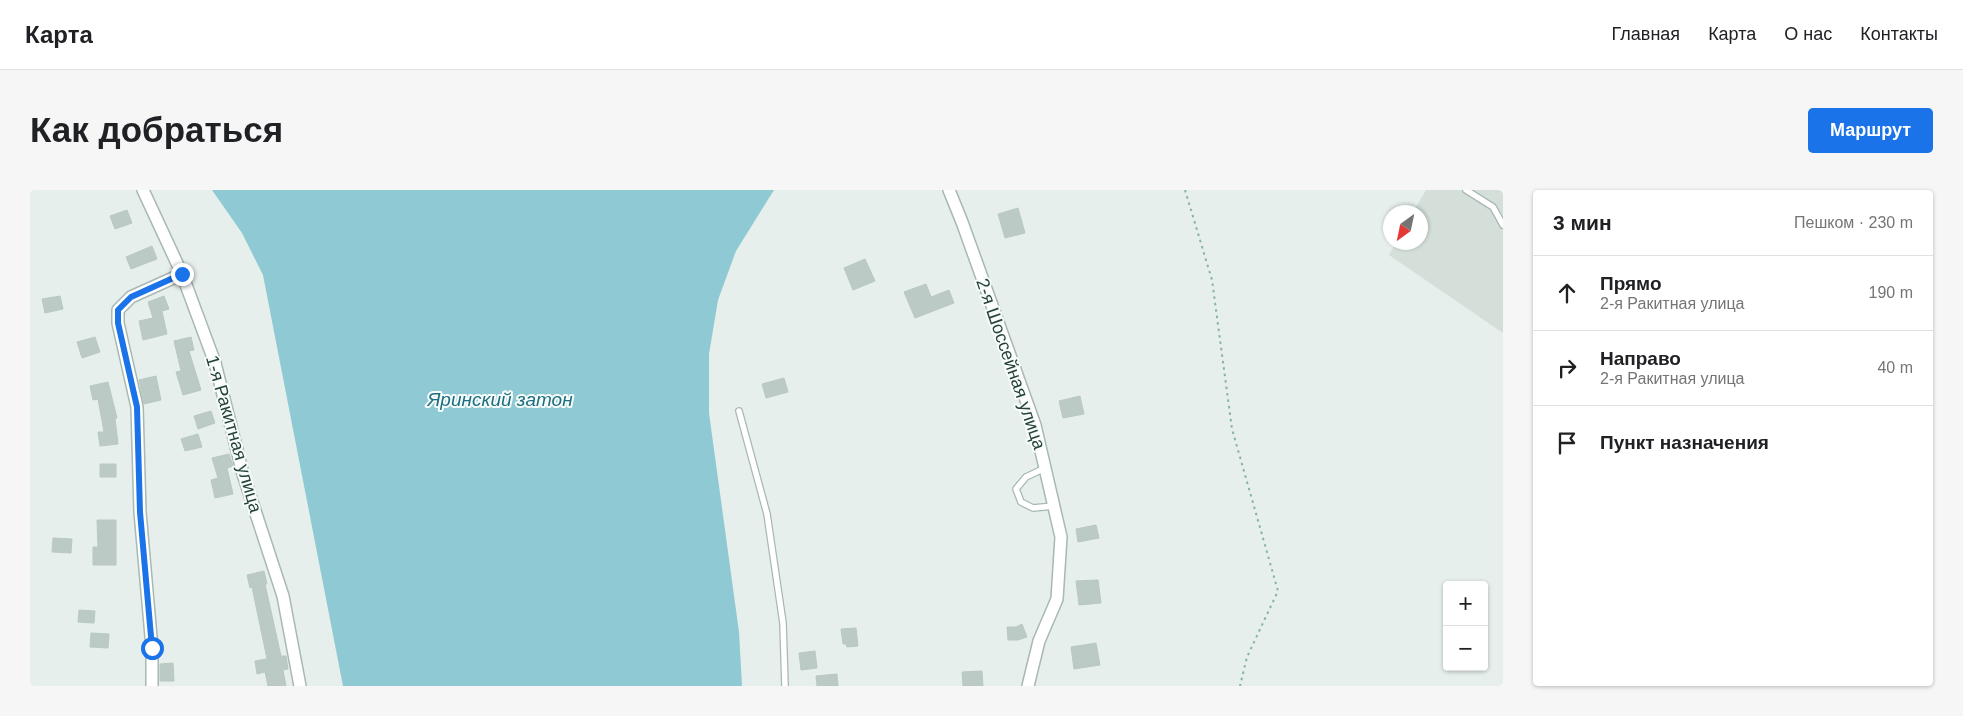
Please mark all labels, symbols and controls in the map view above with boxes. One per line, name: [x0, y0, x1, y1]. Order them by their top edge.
text: Карта: [25, 21, 93, 48]
text: Главная: [1612, 24, 1680, 44]
text: Карта: [1708, 24, 1756, 44]
text: О нас: [1784, 24, 1832, 44]
text: Контакты: [1860, 24, 1938, 44]
button: Маршрут: [1808, 108, 1933, 153]
text: Как добраться: [30, 110, 283, 149]
north arrow: [1383, 205, 1428, 250]
text: 3 мин: [1553, 211, 1612, 234]
text: Пешком · 230 m: [1794, 214, 1913, 231]
route end: [171, 263, 194, 286]
text: Прямо: [1600, 273, 1662, 294]
street label: 2-я Шоссейная улица: [972, 276, 1050, 453]
icon: ahead: [1553, 279, 1581, 307]
text: 190 m: [1869, 284, 1913, 301]
text: 2-я Ракитная улица: [1600, 295, 1744, 312]
text: Направо: [1600, 348, 1681, 369]
street label: 1-я Ракитная улица: [202, 353, 266, 516]
icon: right: [1553, 354, 1581, 382]
text: 40 m: [1877, 359, 1913, 376]
text: 2-я Ракитная улица: [1600, 370, 1744, 387]
water label: Яринский затон: [426, 389, 573, 410]
icon: arrive: [1553, 429, 1581, 457]
text: Пункт назначения: [1600, 432, 1769, 453]
map controls: [1443, 581, 1488, 671]
button: +: [1443, 581, 1488, 626]
button: −: [1443, 626, 1488, 671]
route start: [141, 637, 164, 660]

